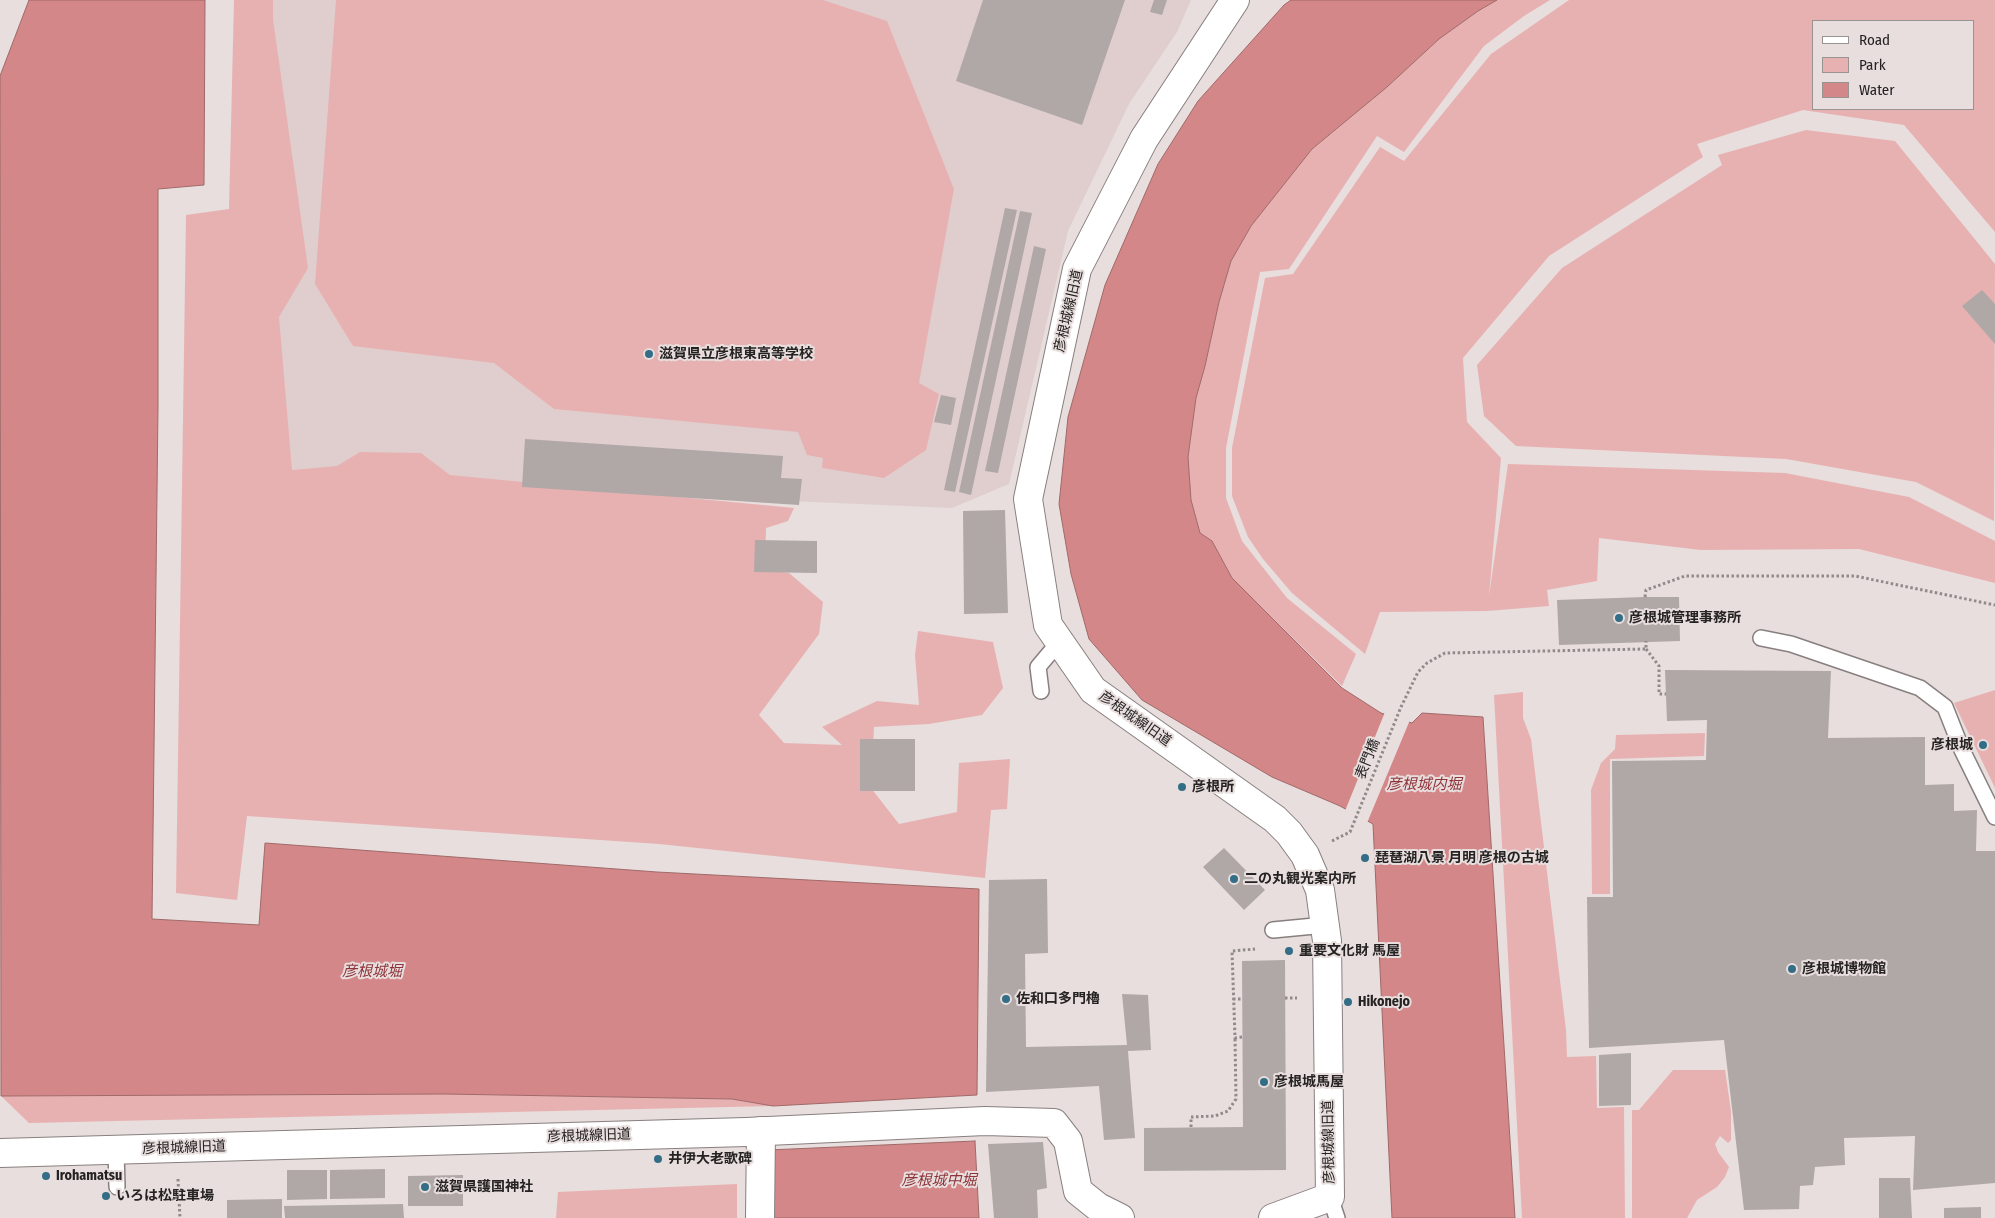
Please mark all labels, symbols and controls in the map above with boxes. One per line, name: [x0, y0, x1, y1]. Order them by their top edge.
legend: [1812, 20, 1975, 110]
text: Road: [1859, 31, 1890, 49]
text: Park: [1859, 56, 1886, 74]
text: Water: [1859, 81, 1894, 99]
street label: 彦根城線旧道: [1051, 268, 1087, 354]
place label: 滋賀県立彦根東高等学校: [659, 346, 813, 362]
marker: 滋賀県立彦根東高等学校: [643, 348, 655, 360]
place label: 彦根城管理事務所: [1629, 610, 1741, 626]
marker: 彦根城管理事務所: [1613, 612, 1625, 624]
street label: 彦根城線旧道: [1096, 688, 1174, 750]
street label: 表門橋: [1352, 736, 1384, 782]
place label: 彦根城: [1931, 737, 1973, 753]
marker: 彦根城: [1977, 739, 1989, 751]
water label: 彦根城内堀: [1387, 776, 1461, 794]
place label: 彦根所: [1192, 779, 1234, 795]
marker: 彦根所: [1176, 781, 1188, 793]
place label: 琵琶湖八景 月明 彦根の古城: [1375, 850, 1549, 866]
marker: 琵琶湖八景 月明 彦根の古城: [1359, 852, 1371, 864]
place label: 二の丸観光案内所: [1244, 871, 1356, 887]
marker: 二の丸観光案内所: [1228, 873, 1240, 885]
place label: 重要文化財 馬屋: [1299, 943, 1400, 959]
marker: 重要文化財 馬屋: [1283, 945, 1295, 957]
place label: 彦根城博物館: [1802, 961, 1886, 977]
water label: 彦根城堀: [342, 963, 402, 981]
marker: 彦根城博物館: [1786, 963, 1798, 975]
place label: 佐和口多門櫓: [1016, 991, 1100, 1007]
marker: 佐和口多門櫓: [1000, 993, 1012, 1005]
place label: Hikonejo: [1358, 994, 1410, 1010]
marker: Hikonejo: [1342, 996, 1354, 1008]
place label: 彦根城馬屋: [1274, 1074, 1344, 1090]
marker: 彦根城馬屋: [1258, 1076, 1270, 1088]
street label: 彦根城線旧道: [1320, 1100, 1338, 1184]
street label: 彦根城線旧道: [547, 1126, 631, 1146]
street label: 彦根城線旧道: [142, 1138, 226, 1158]
place label: 井伊大老歌碑: [668, 1151, 752, 1167]
marker: 井伊大老歌碑: [652, 1153, 664, 1165]
place label: Irohamatsu: [56, 1168, 122, 1184]
marker: Irohamatsu: [40, 1170, 52, 1182]
water label: 彦根城中堀: [902, 1172, 976, 1190]
place label: 滋賀県護国神社: [435, 1179, 533, 1195]
marker: 滋賀県護国神社: [419, 1181, 431, 1193]
place label: いろは松駐車場: [116, 1188, 214, 1204]
marker: いろは松駐車場: [100, 1190, 112, 1202]

